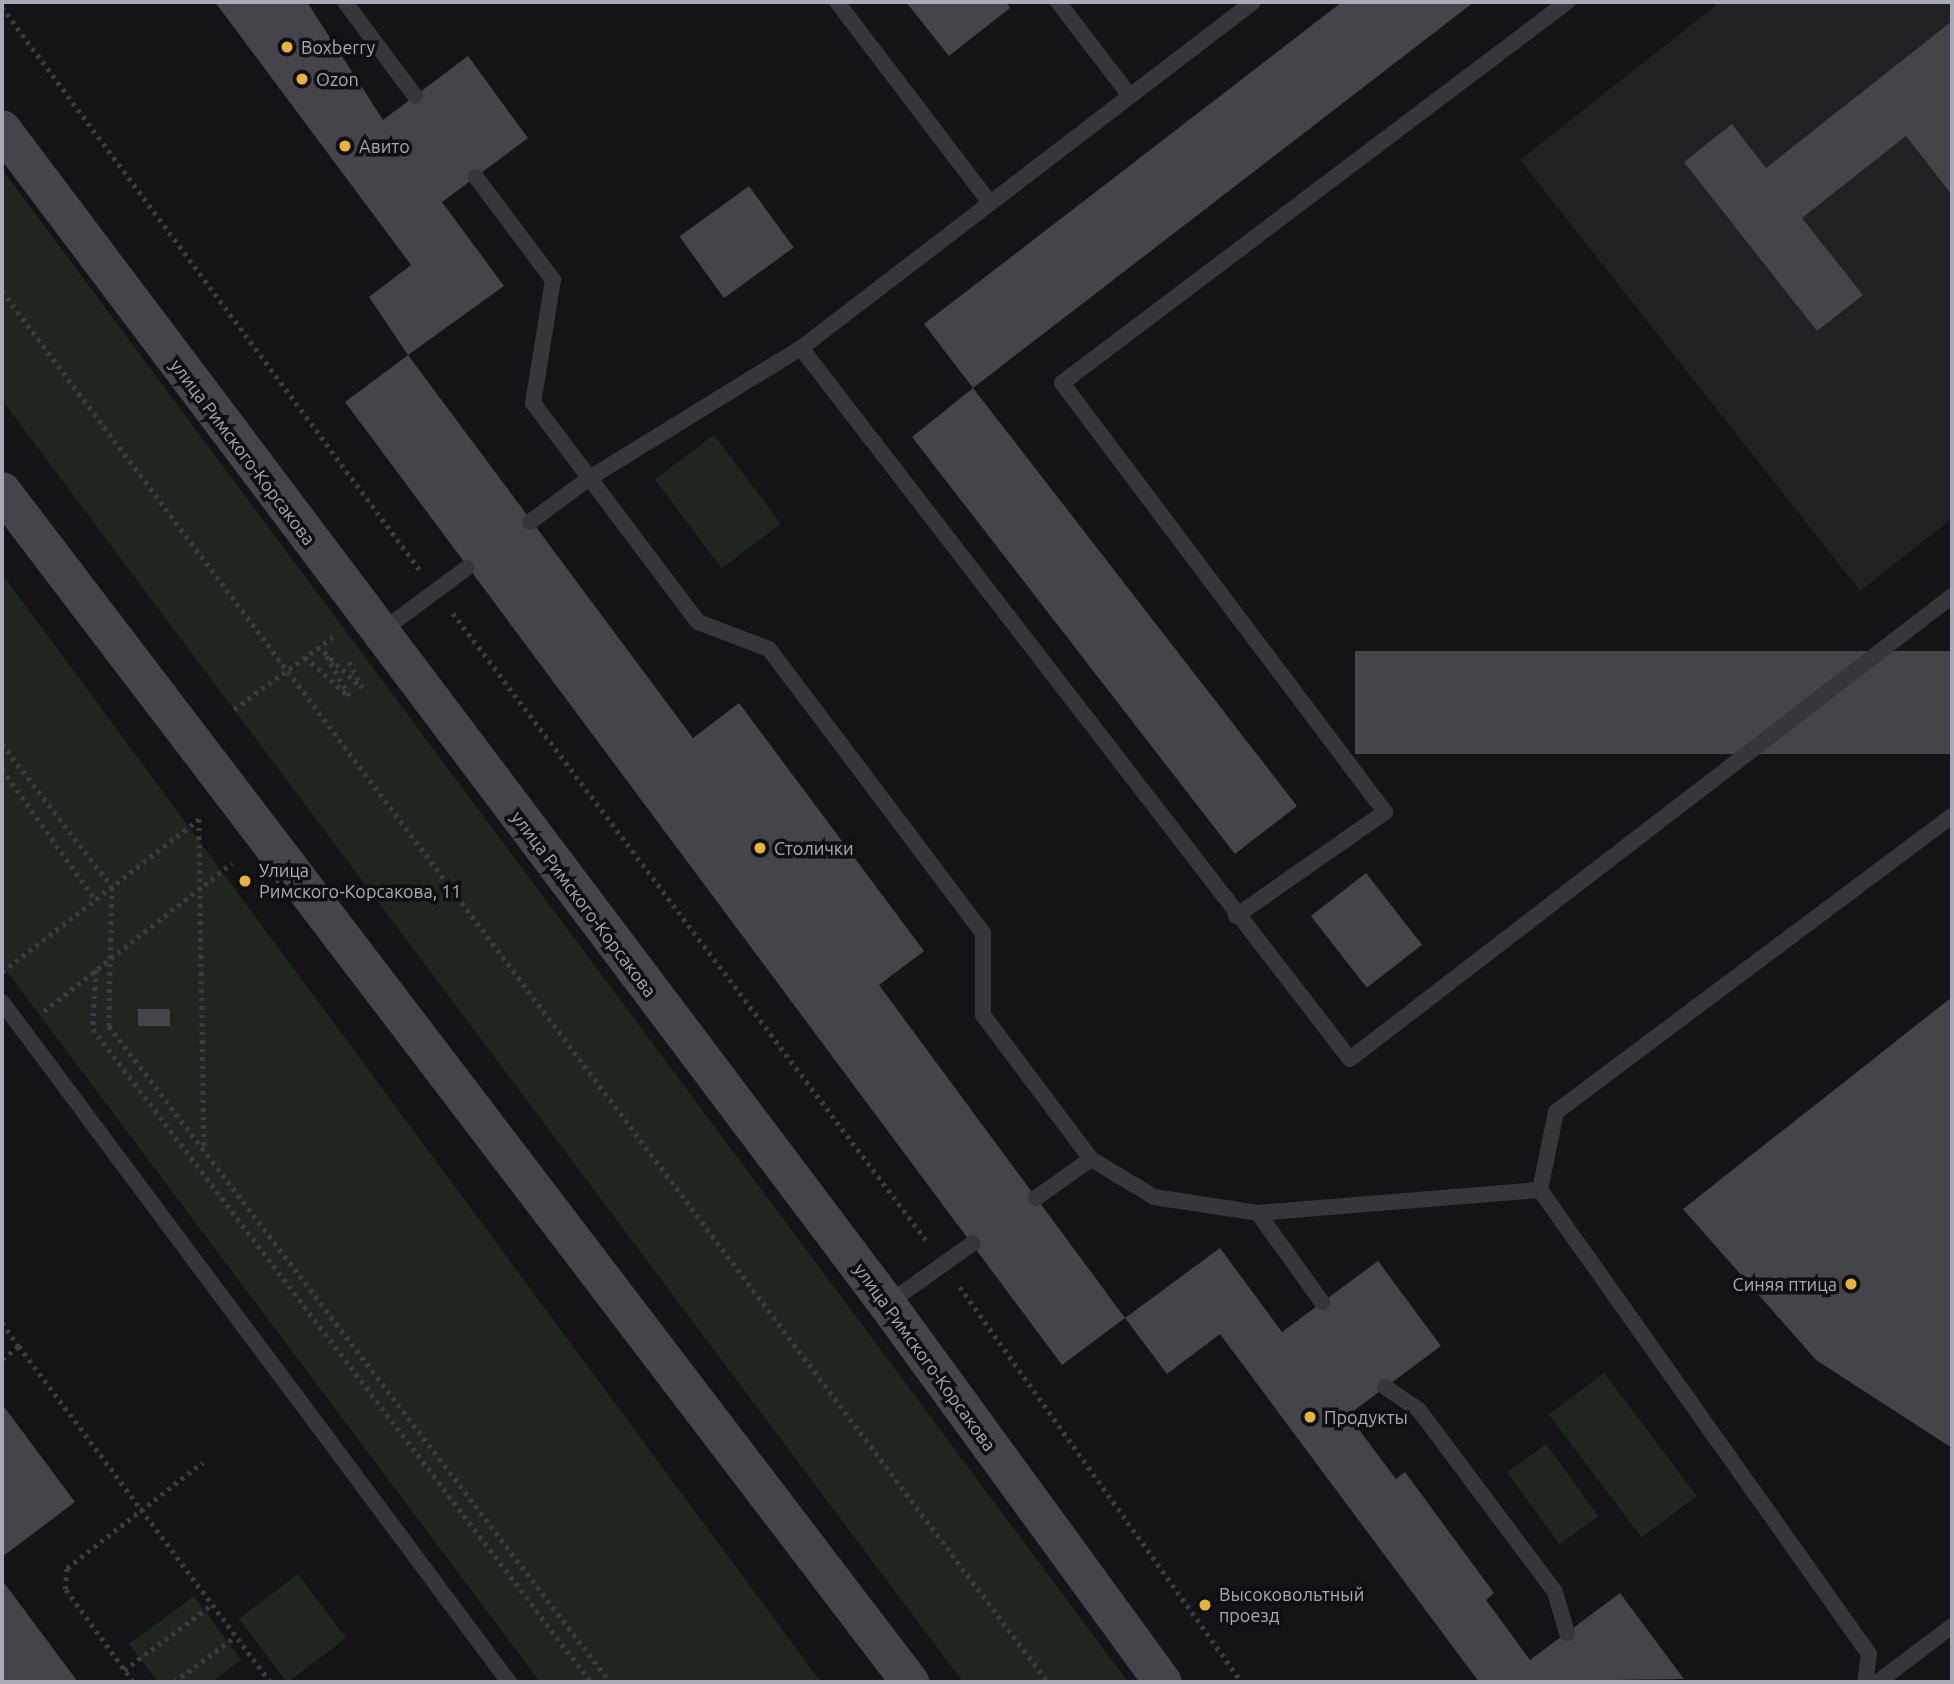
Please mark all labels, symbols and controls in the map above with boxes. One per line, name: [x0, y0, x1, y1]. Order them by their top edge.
place label: Boxberry: [301, 36, 375, 58]
marker: Boxberry: [279, 39, 295, 55]
place label: Ozon: [316, 68, 359, 90]
marker: Ozon: [294, 71, 310, 87]
place label: Авито: [359, 135, 410, 157]
marker: Авито: [337, 138, 353, 154]
street label: улица Римского-Корсакова: [166, 355, 320, 549]
street label: улица Римского-Корсакова: [507, 807, 661, 1001]
place label: Столички: [774, 837, 854, 859]
marker: Столички: [752, 840, 768, 856]
place label: Улица Римского-Корсакова, 11: [259, 860, 462, 903]
marker: Улица Римского-Корсакова, 11: [237, 873, 253, 889]
street label: улица Римского-Корсакова: [850, 1259, 1000, 1455]
place label: Синяя птица: [1733, 1273, 1837, 1295]
marker: Синяя птица: [1843, 1276, 1859, 1292]
place label: Продукты: [1324, 1406, 1408, 1428]
marker: Продукты: [1302, 1409, 1318, 1425]
place label: Высоковольтный проезд: [1219, 1584, 1364, 1626]
marker: Высоковольтный проезд: [1197, 1597, 1213, 1613]

